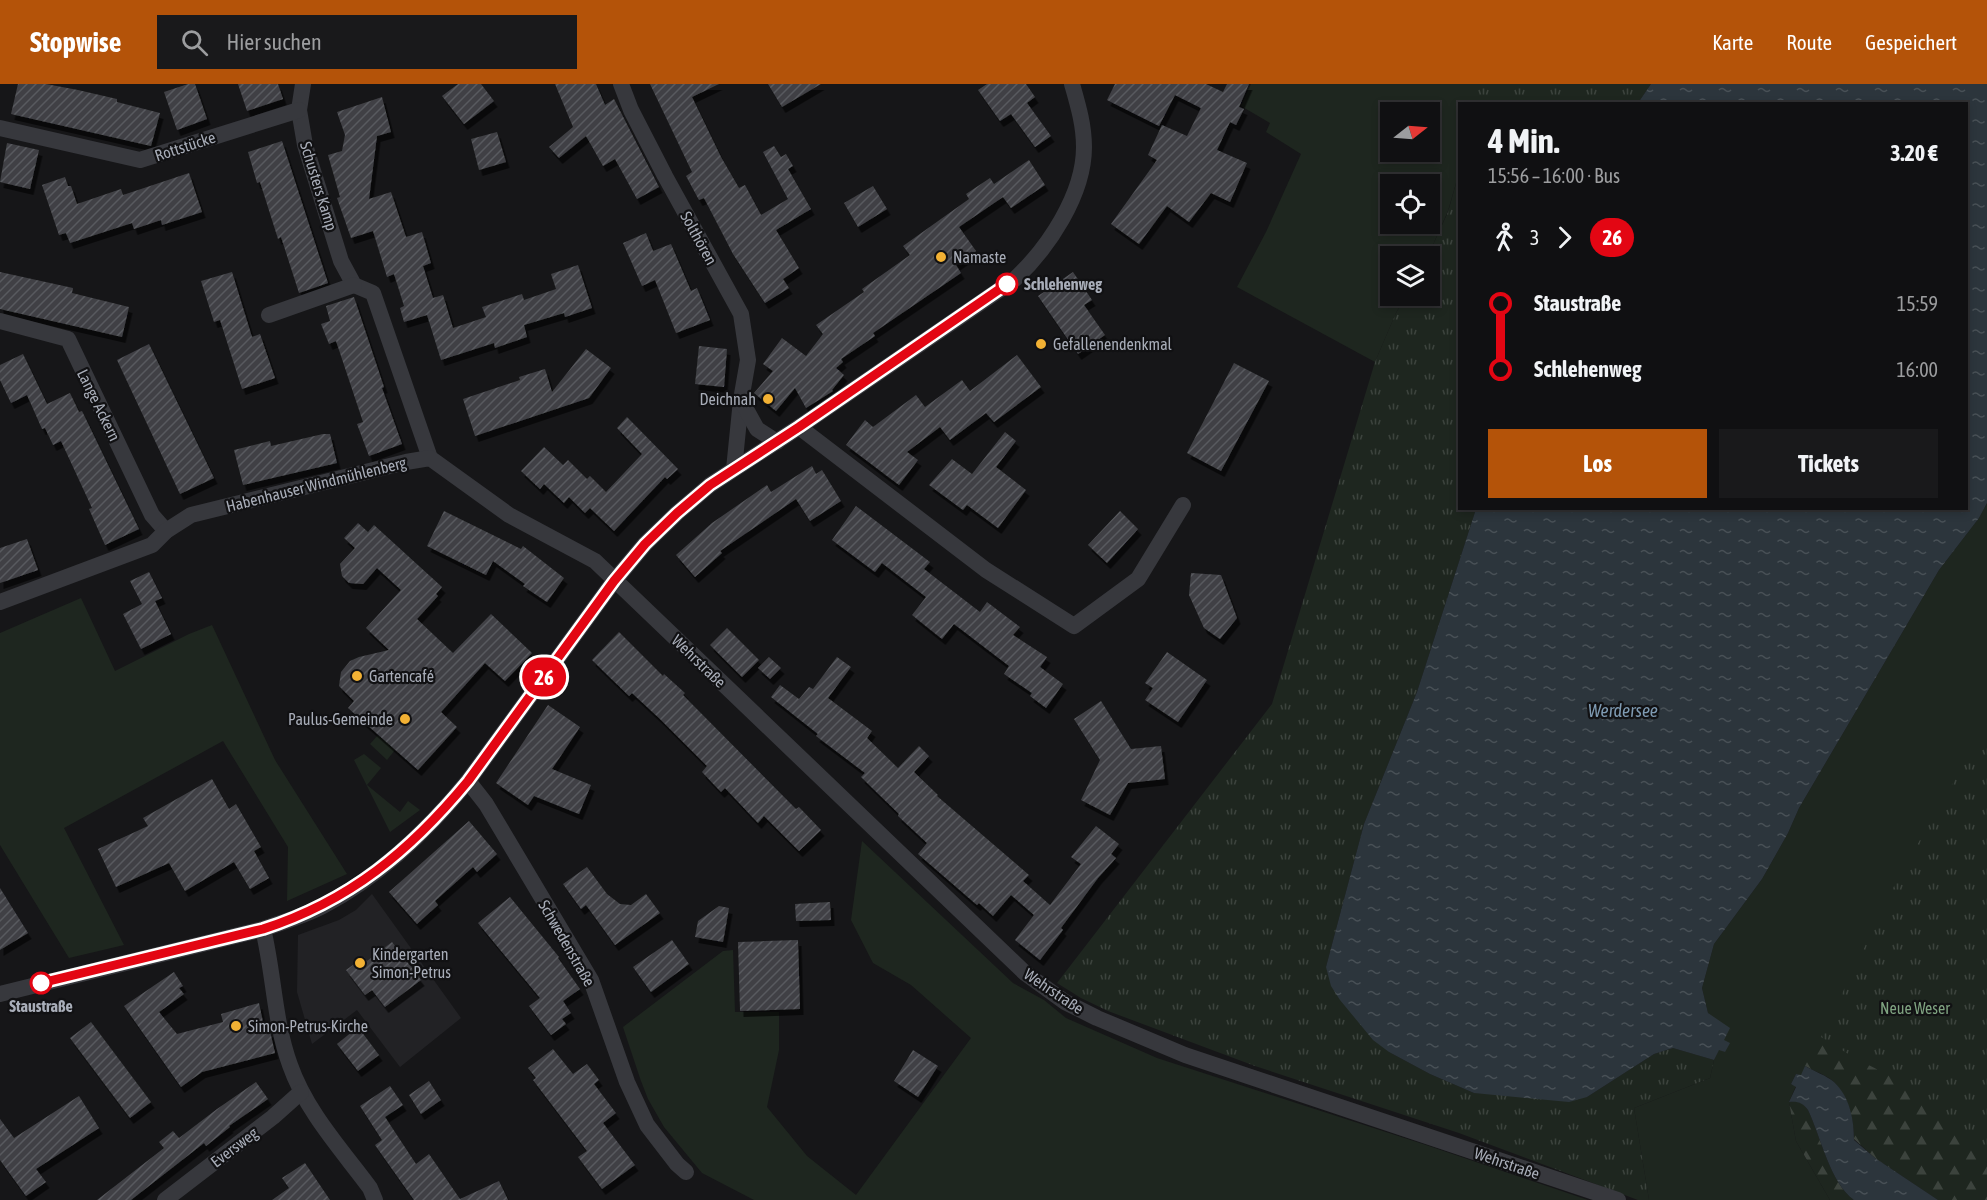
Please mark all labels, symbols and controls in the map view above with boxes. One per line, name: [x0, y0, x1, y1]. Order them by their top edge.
search box: [157, 15, 577, 69]
text: Stopwise: [30, 26, 121, 58]
icon: search: [178, 26, 211, 59]
text: Hier suchen: [226, 29, 322, 55]
text: Karte: [1712, 30, 1753, 54]
text: Route: [1786, 30, 1832, 54]
text: Gespeichert: [1865, 30, 1957, 54]
north arrow: [1380, 102, 1440, 162]
map controls: [1380, 102, 1440, 306]
text: 4 Min.: [1488, 122, 1560, 160]
street label: Rottstücke: [152, 128, 218, 164]
street label: Schusters Kamp: [296, 139, 341, 233]
text: 3.20 €: [1890, 140, 1938, 166]
text: 15:56 – 16:00 · Bus: [1488, 164, 1620, 187]
button: locate: [1380, 174, 1440, 234]
street label: Solthören: [677, 208, 721, 268]
icon: walk: [1488, 221, 1521, 254]
icon: forward: [1548, 221, 1581, 254]
text: 26: [1602, 225, 1622, 249]
text: 3: [1530, 226, 1539, 249]
button: layers: [1380, 246, 1440, 306]
place label: Namaste: [953, 248, 1006, 266]
marker: Namaste: [934, 250, 948, 264]
marker: Schlehenweg: [996, 273, 1018, 295]
place label: Schlehenweg: [1024, 275, 1102, 293]
text: Staustraße: [1534, 290, 1621, 316]
text: 15:59: [1897, 292, 1938, 315]
place label: Gefallenendenkmal: [1053, 335, 1173, 353]
marker: Gefallenendenkmal: [1034, 337, 1048, 351]
text: Schlehenweg: [1534, 356, 1641, 382]
text: 16:00: [1896, 358, 1938, 381]
street label: Lange Ackern: [73, 366, 124, 444]
place label: Deichnah: [699, 390, 756, 408]
marker: Deichnah: [761, 392, 775, 406]
button: Los: [1488, 429, 1707, 498]
button: Tickets: [1719, 429, 1938, 498]
street label: Habenhauser Windmühlenberg: [224, 453, 408, 516]
street label: Wehrstraße: [668, 631, 730, 691]
line badge: 26: [517, 658, 571, 696]
text: 26: [534, 665, 554, 689]
place label: Gartencafé: [369, 667, 434, 685]
marker: Gartencafé: [350, 669, 364, 683]
water label: Werdersee: [1588, 700, 1658, 721]
place label: Paulus-Gemeinde: [288, 710, 393, 728]
marker: Paulus-Gemeinde: [398, 712, 412, 726]
street label: Schwedenstraße: [535, 897, 599, 989]
place label: Kindergarten Simon-Petrus: [372, 945, 451, 981]
marker: Kindergarten Simon-Petrus: [353, 956, 367, 970]
street label: Wehrstraße: [1021, 965, 1087, 1017]
marker: Staustraße: [30, 972, 52, 994]
place label: Staustraße: [9, 997, 73, 1015]
park label: Neue Weser: [1880, 999, 1950, 1017]
place label: Simon-Petrus-Kirche: [248, 1017, 368, 1035]
marker: Simon-Petrus-Kirche: [229, 1019, 243, 1033]
street label: Eversweg: [207, 1123, 262, 1171]
street label: Wehrstraße: [1472, 1143, 1542, 1183]

